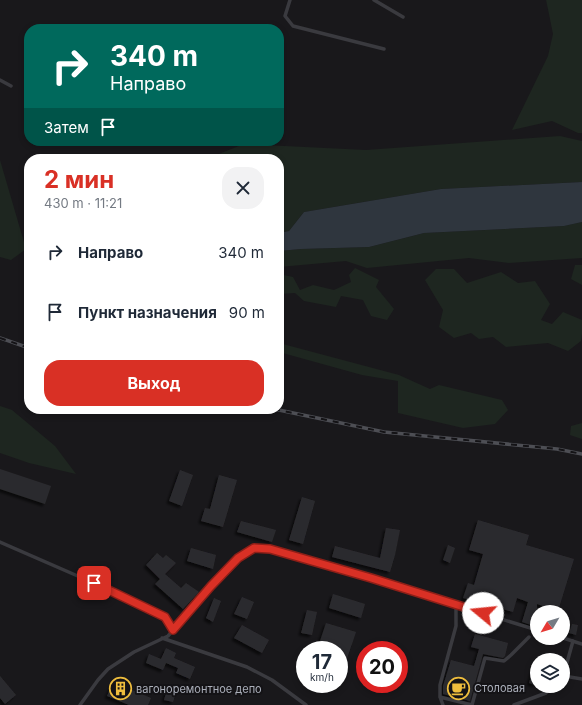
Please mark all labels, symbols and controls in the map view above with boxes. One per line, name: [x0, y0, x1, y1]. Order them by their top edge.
text: 340 m: [110, 39, 198, 73]
icon: right: [44, 40, 96, 92]
text: Направо: [110, 73, 186, 94]
icon: arrive: [97, 116, 119, 138]
text: Затем: [44, 118, 89, 137]
text: 2 мин: [44, 165, 114, 194]
button: close: [222, 167, 264, 209]
text: 430 m · 11:21: [44, 195, 122, 211]
icon: right: [44, 241, 66, 263]
text: Направо: [78, 243, 143, 262]
text: 340 m: [218, 243, 264, 262]
icon: arrive: [44, 301, 66, 323]
text: Пункт назначения: [78, 303, 217, 322]
text: 90 m: [229, 303, 265, 322]
button: Выход: [44, 360, 264, 406]
pin: [77, 566, 111, 600]
icon: arrive: [83, 572, 105, 594]
position arrow: [462, 592, 504, 634]
north arrow: [530, 605, 570, 645]
map controls: [530, 605, 570, 693]
speed limit sign: 20: [356, 641, 408, 693]
text: 17: [312, 650, 332, 674]
button: layers: [530, 653, 570, 693]
text: km/h: [310, 671, 334, 683]
cafe icon: Столовая: [446, 675, 472, 701]
building icon: вагоноремонтное депо: [107, 676, 133, 702]
place label: Столовая: [474, 681, 525, 695]
place label: вагоноремонтное депо: [136, 682, 262, 696]

